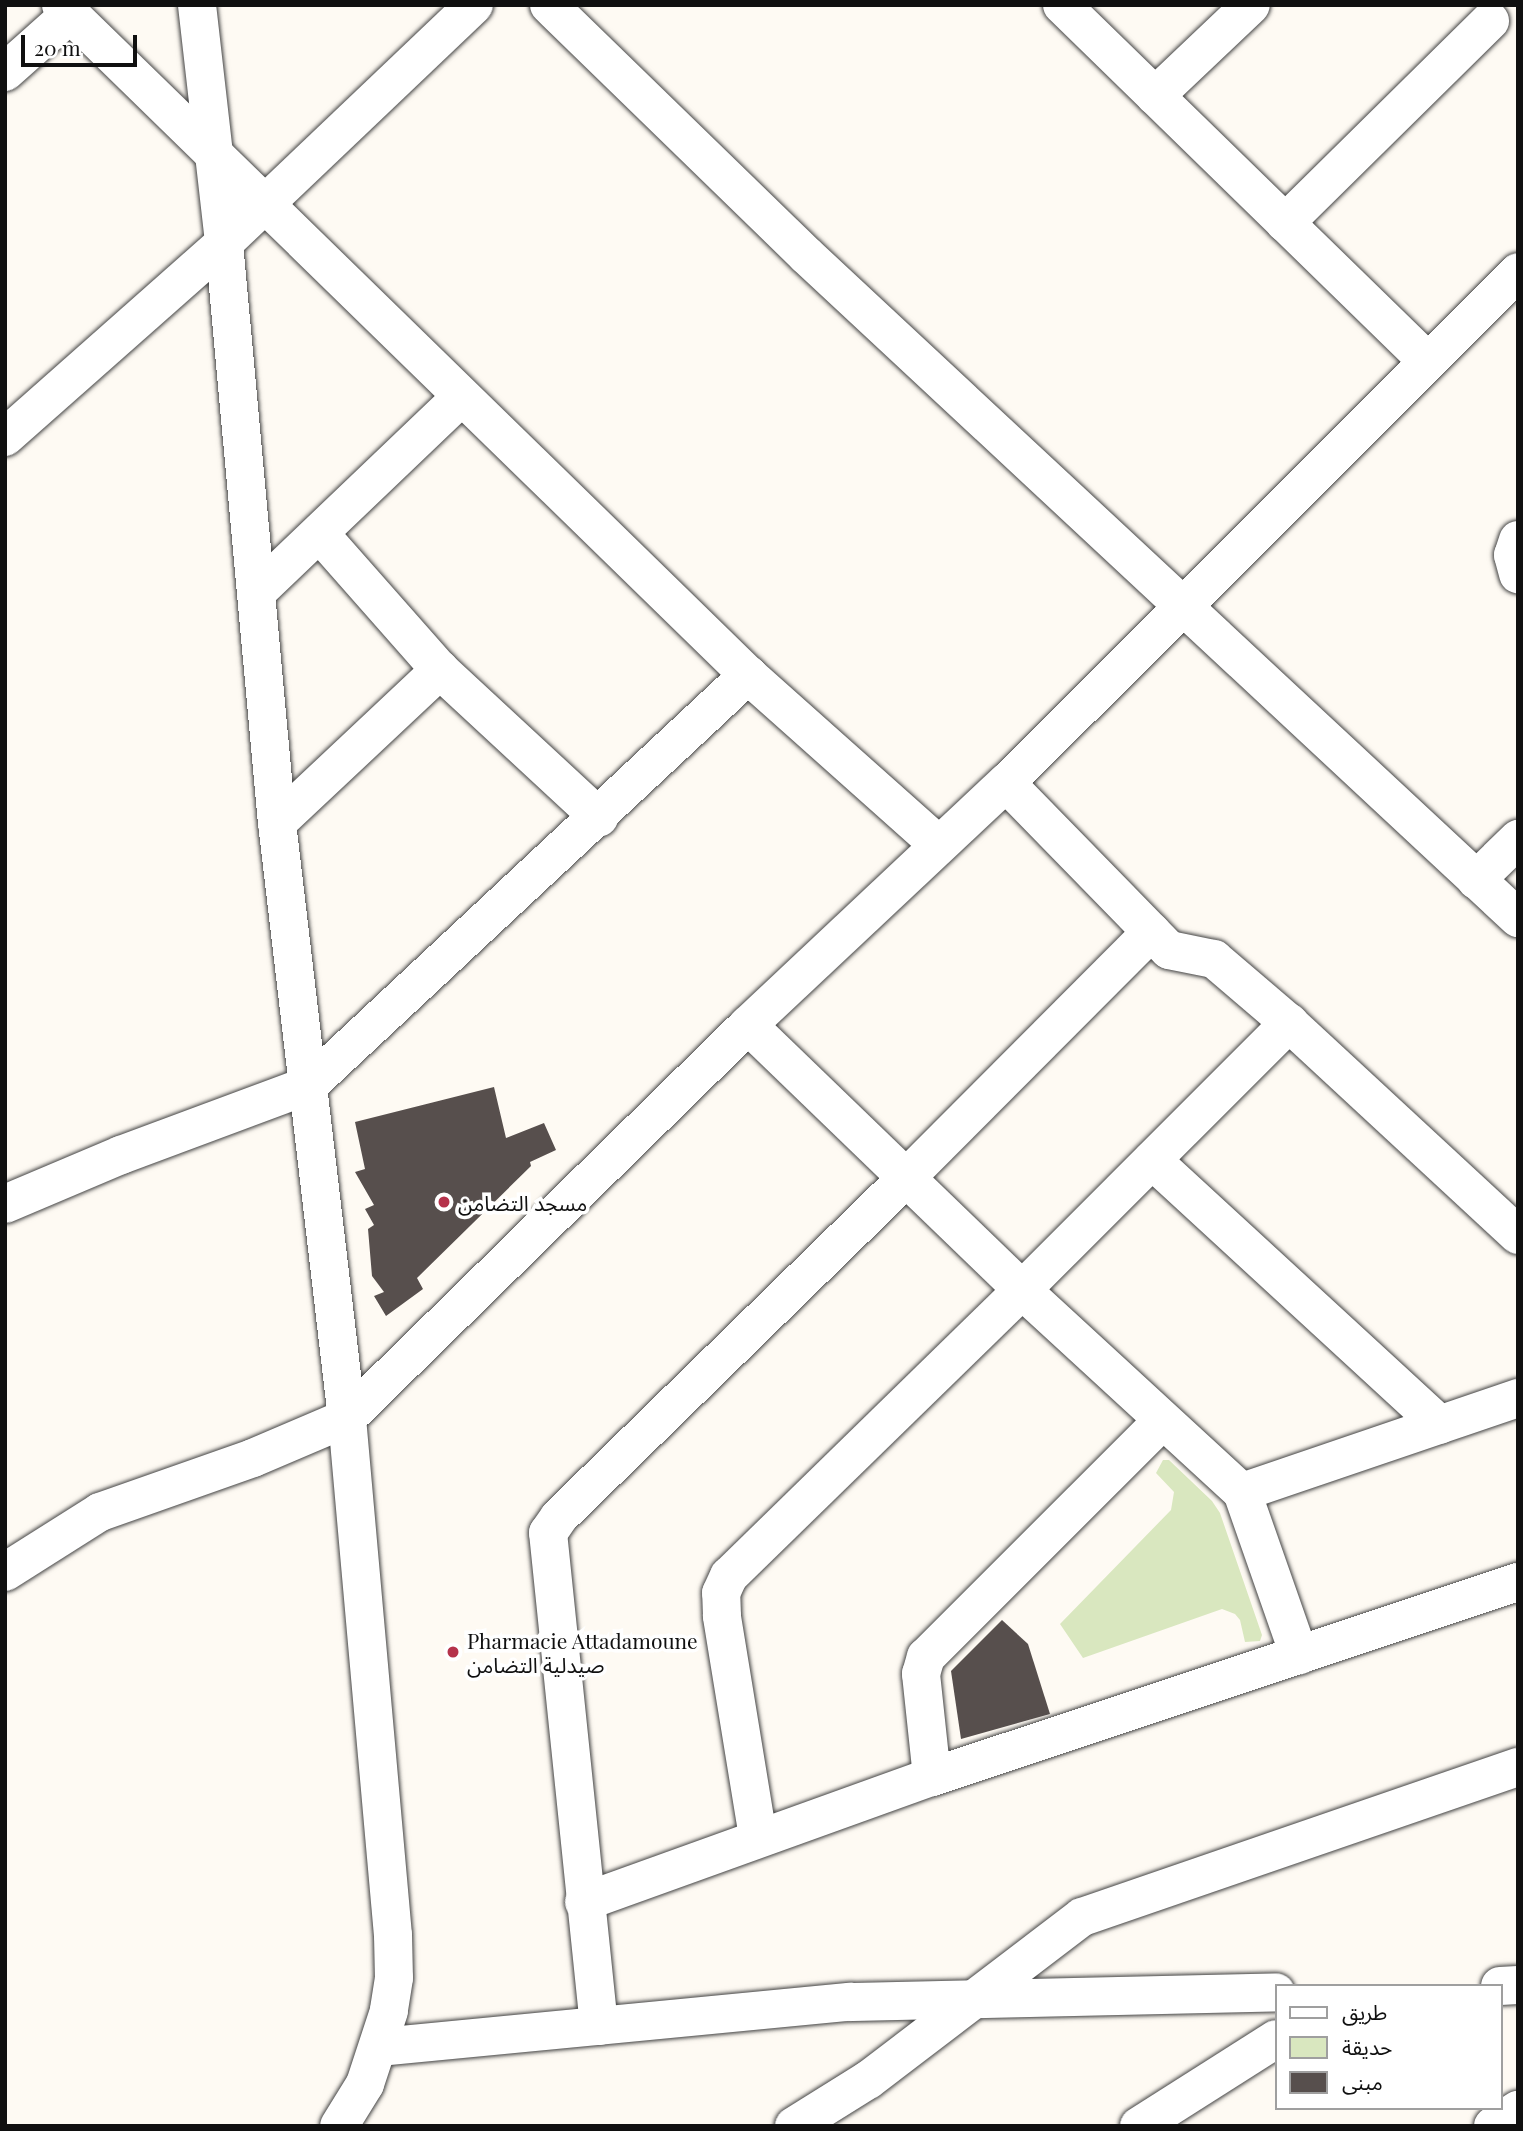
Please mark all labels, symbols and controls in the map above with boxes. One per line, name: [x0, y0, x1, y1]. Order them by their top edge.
scale bar: [24, 21, 140, 65]
text: 20 m: [34, 33, 81, 61]
place label: مسجد التضامن: [458, 1189, 587, 1215]
marker: مسجد التضامن: [436, 1194, 452, 1210]
place label: Pharmacie Attadamoune صيدلية التضامن: [467, 1627, 698, 1677]
marker: Pharmacie Attadamoune صيدلية التضامن: [445, 1644, 461, 1660]
legend: [1274, 1984, 1502, 2110]
text: طريق: [1342, 1997, 1387, 2025]
text: حديقة: [1342, 2032, 1392, 2060]
text: مبنى: [1342, 2067, 1383, 2095]

